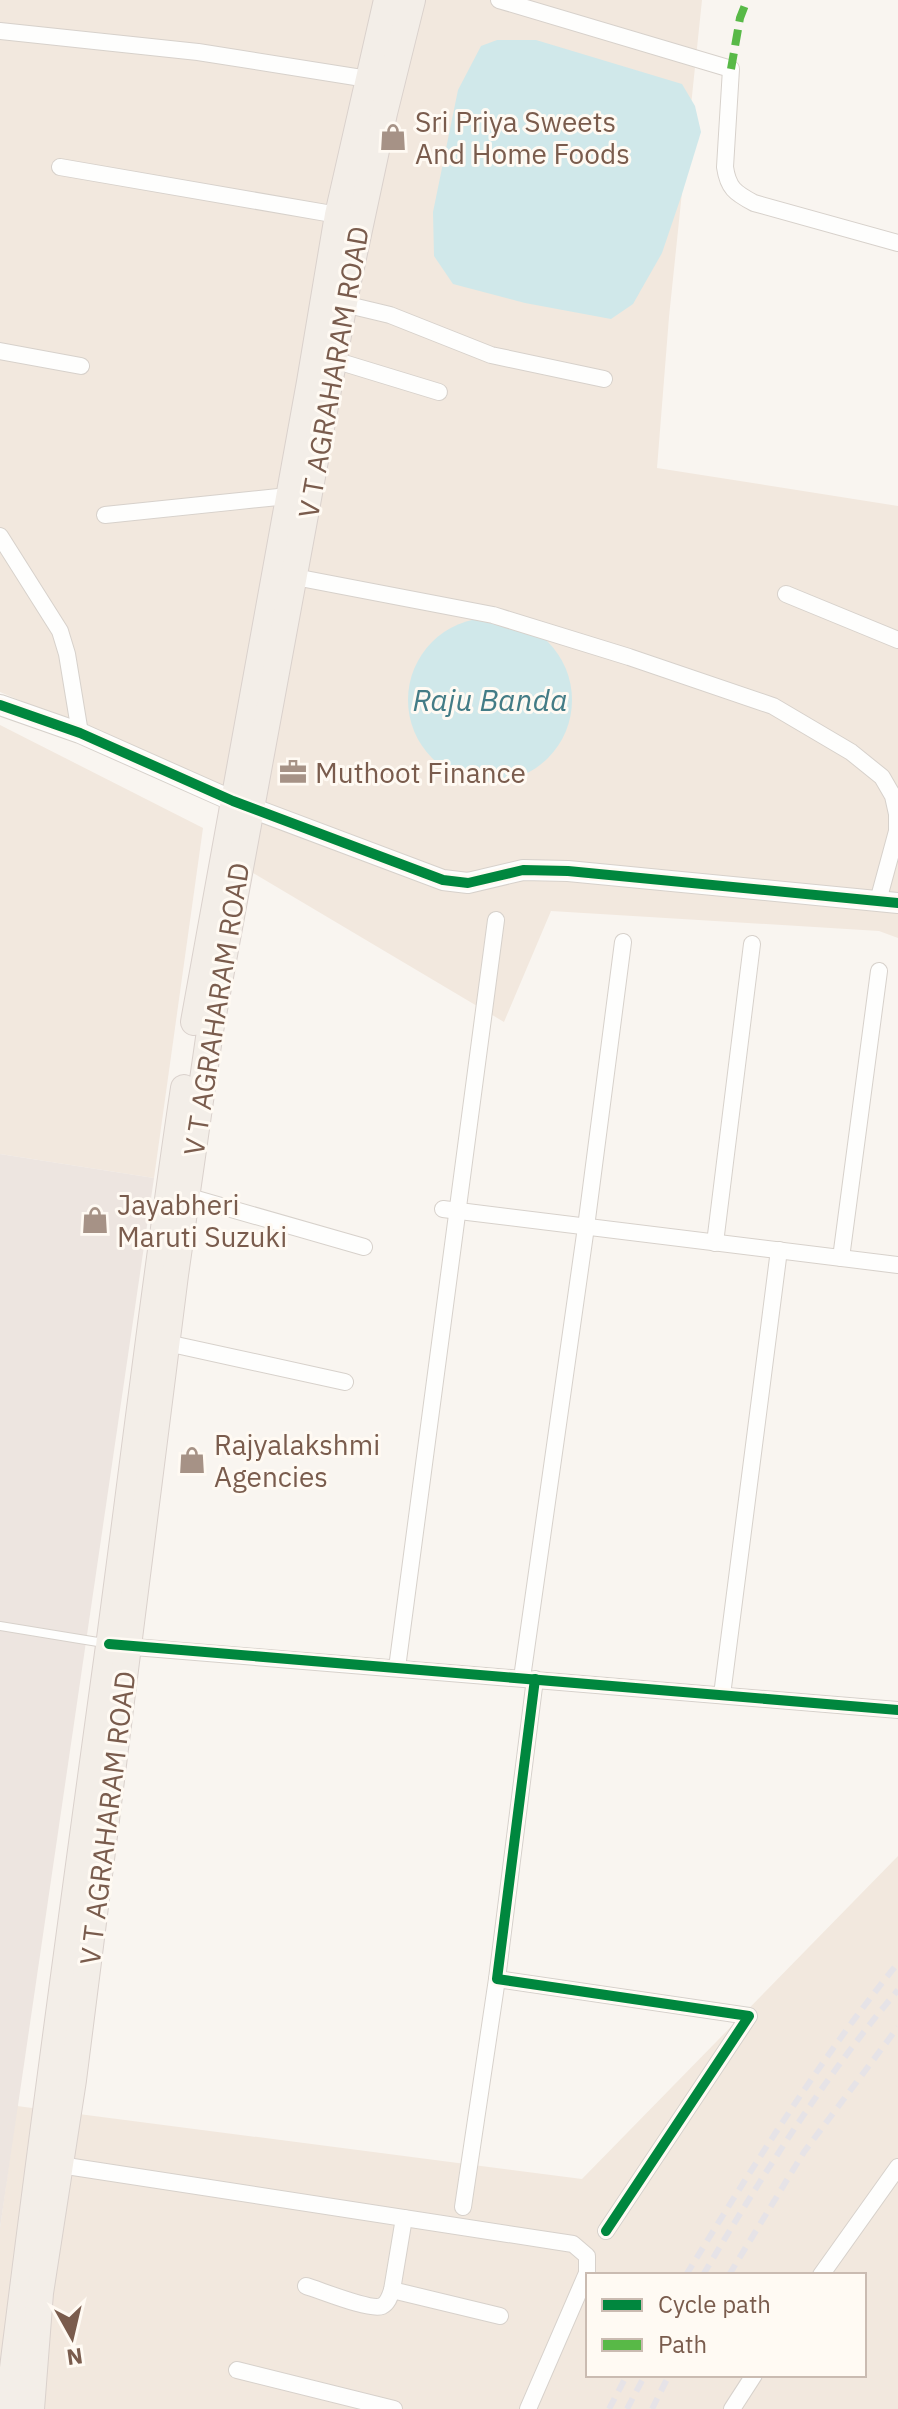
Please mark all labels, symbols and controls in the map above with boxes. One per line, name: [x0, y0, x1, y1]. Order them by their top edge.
place label: Sri Priya Sweets And Home Foods: [415, 103, 630, 172]
shop icon: Sri Priya Sweets And Home Foods: [378, 122, 408, 152]
street label: V T AGRAHARAM ROAD: [289, 223, 377, 521]
water label: Raju Banda: [413, 680, 567, 719]
place label: Muthoot Finance: [315, 754, 526, 791]
office icon: Muthoot Finance: [278, 757, 308, 787]
street label: V T AGRAHARAM ROAD: [175, 860, 257, 1158]
place label: Jayabheri Maruti Suzuki: [117, 1186, 287, 1255]
shop icon: Jayabheri Maruti Suzuki: [80, 1205, 110, 1235]
place label: Rajyalakshmi Agencies: [214, 1426, 380, 1495]
shop icon: Rajyalakshmi Agencies: [177, 1445, 207, 1475]
street label: V T AGRAHARAM ROAD: [71, 1669, 143, 1967]
legend: [586, 2273, 866, 2377]
text: Cycle path: [658, 2288, 771, 2320]
north arrow: [32, 2297, 112, 2377]
text: Path: [658, 2328, 707, 2360]
text: N: [65, 2342, 85, 2373]

